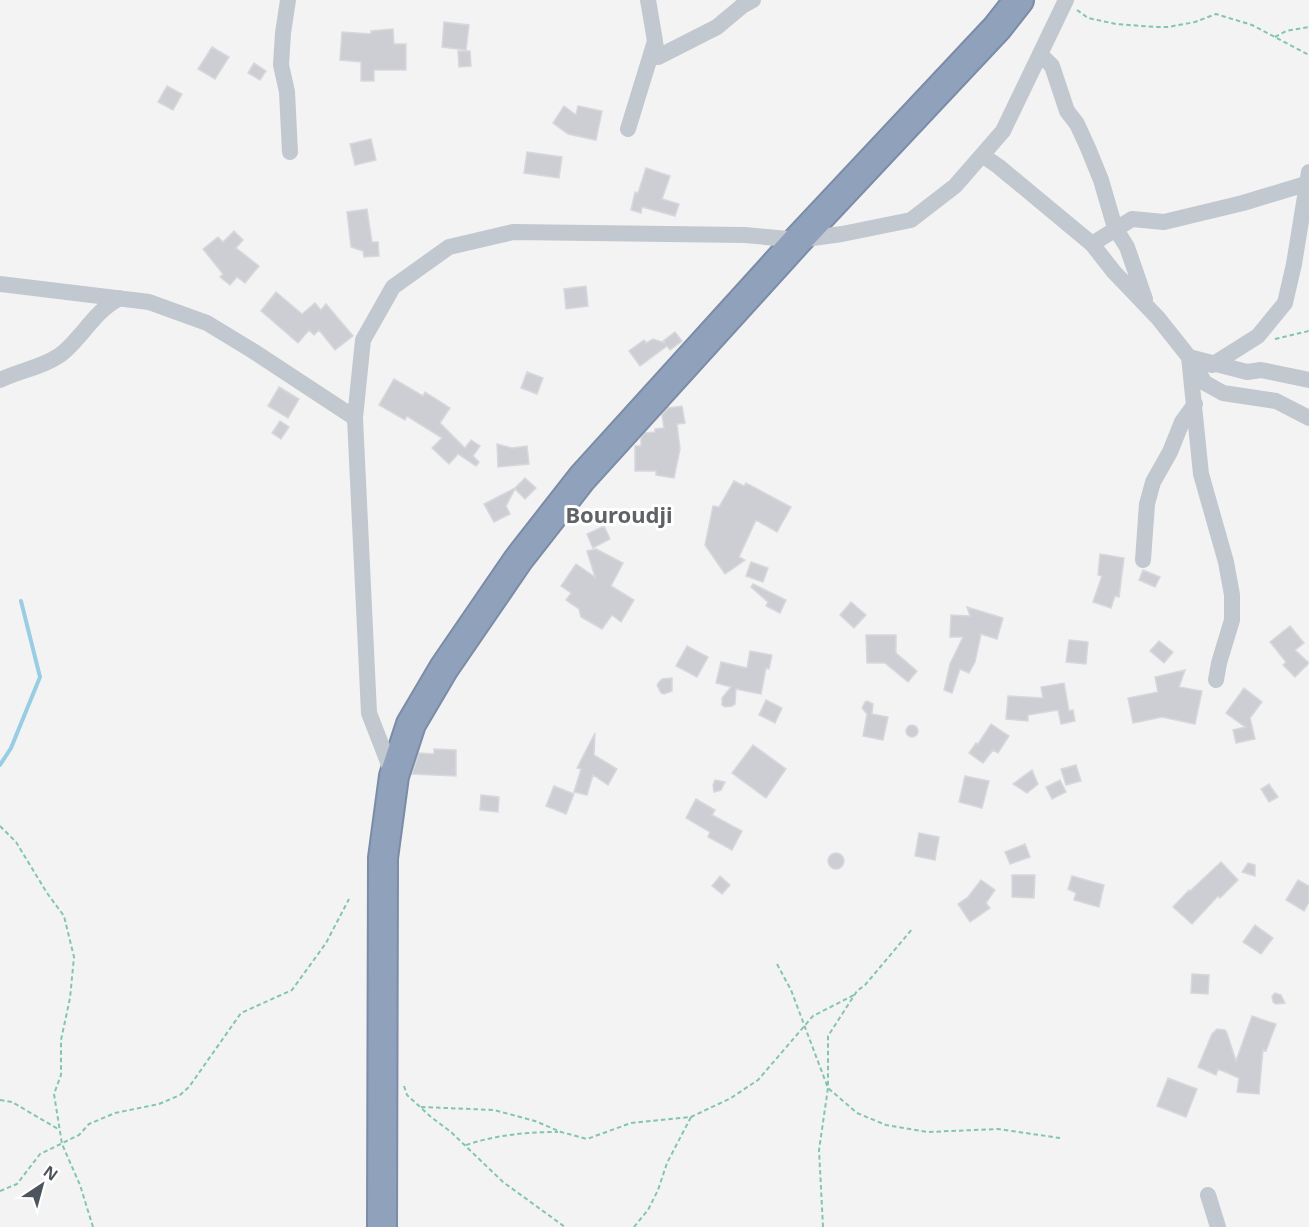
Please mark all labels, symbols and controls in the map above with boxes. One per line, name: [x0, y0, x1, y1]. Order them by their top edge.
district label: Bouroudji: [565, 499, 673, 529]
north arrow: [12, 1155, 72, 1215]
text: N: [39, 1160, 63, 1186]

